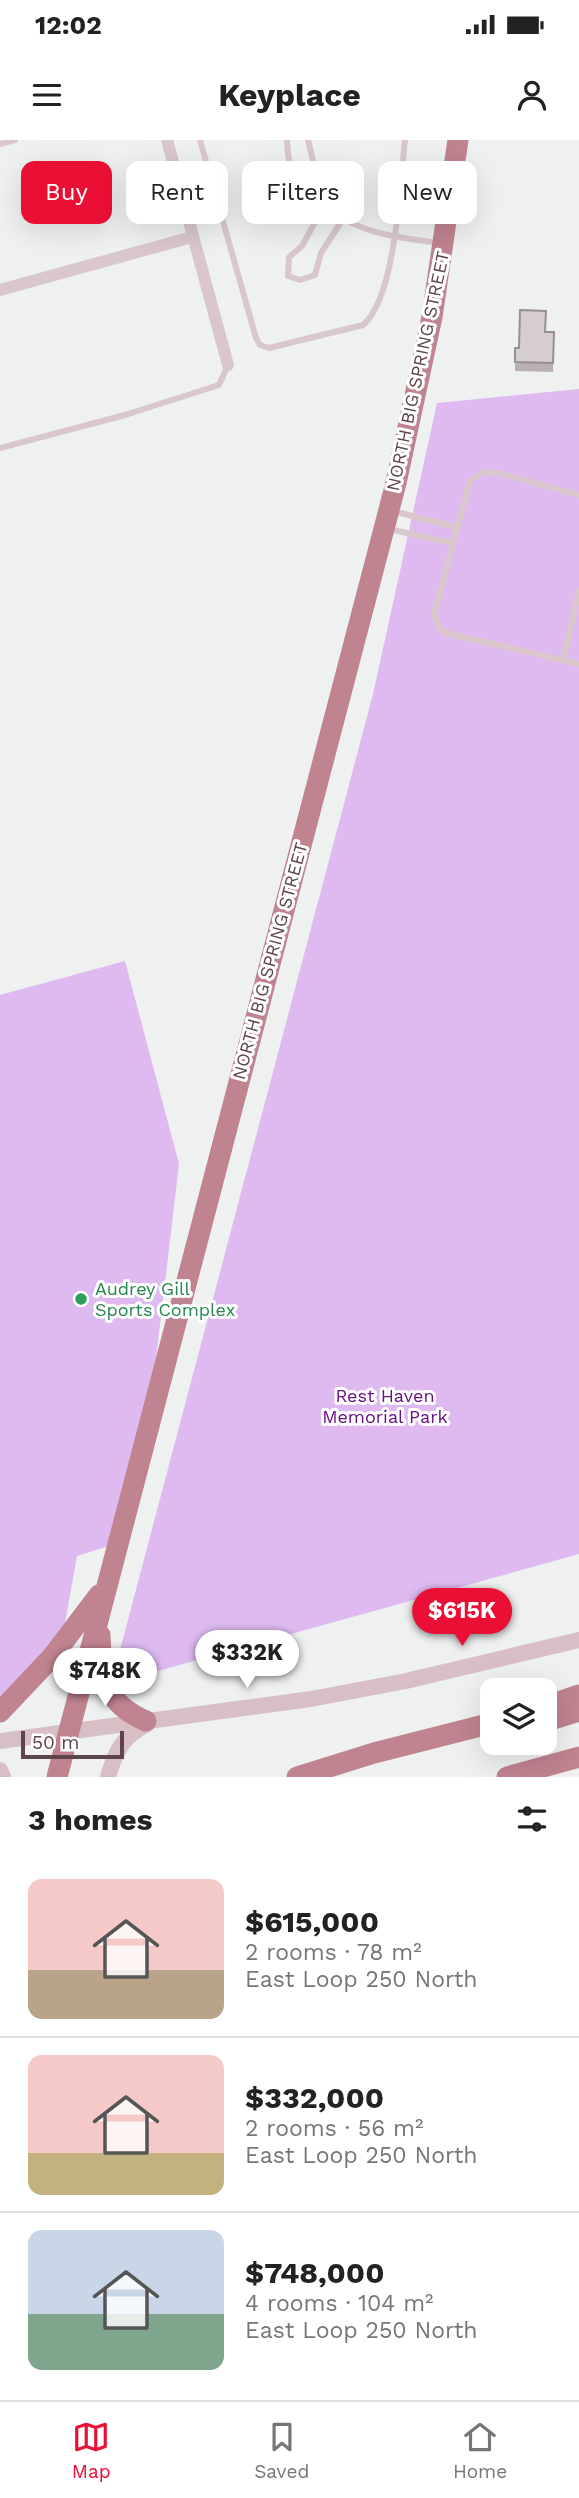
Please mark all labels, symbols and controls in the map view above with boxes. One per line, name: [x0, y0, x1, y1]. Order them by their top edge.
text: 12:02: [35, 10, 102, 40]
icon: menu: [28, 76, 66, 114]
text: Keyplace: [218, 76, 361, 114]
icon: person: [513, 76, 551, 114]
chip: Buy: [21, 161, 112, 224]
chip: Rent: [126, 161, 228, 224]
chip: Filters: [242, 161, 364, 224]
chip: New: [378, 161, 477, 224]
street label: NORTH BIG SPRING STREET: [382, 249, 453, 493]
street label: NORTH BIG SPRING STREET: [228, 840, 311, 1082]
place label: Audrey Gill Sports Complex: [95, 1278, 235, 1320]
marker: Audrey Gill Sports Complex: [73, 1291, 89, 1307]
park label: Rest Haven Memorial Park: [322, 1385, 448, 1427]
pin: $615K: [413, 1588, 511, 1648]
text: $615K: [428, 1597, 496, 1624]
pin: $332K: [198, 1630, 296, 1690]
text: $332K: [211, 1639, 283, 1666]
pin: $748K: [56, 1648, 154, 1708]
text: $748K: [69, 1657, 141, 1684]
map controls: [480, 1678, 557, 1755]
button: layers: [480, 1678, 557, 1755]
scale bar: [21, 1728, 124, 1760]
text: 50 m: [32, 1731, 79, 1754]
icon: filters: [513, 1800, 551, 1838]
text: 3 homes: [28, 1802, 153, 1837]
text: $615,000: [245, 1904, 379, 1939]
icon: home: [84, 1907, 168, 1991]
text: 2 rooms · 78 m²: [245, 1939, 422, 1966]
text: East Loop 250 North: [245, 1966, 478, 1993]
text: $332,000: [245, 2080, 384, 2115]
icon: home: [84, 2083, 168, 2167]
text: 2 rooms · 56 m²: [245, 2115, 423, 2142]
text: East Loop 250 North: [245, 2142, 478, 2169]
text: $748,000: [245, 2255, 384, 2290]
icon: home: [84, 2258, 168, 2342]
text: 4 rooms · 104 m²: [245, 2290, 433, 2317]
text: East Loop 250 North: [245, 2317, 478, 2344]
tab: Map: [72, 2418, 111, 2483]
tab: Saved: [254, 2418, 309, 2483]
tab: Home: [453, 2418, 507, 2483]

